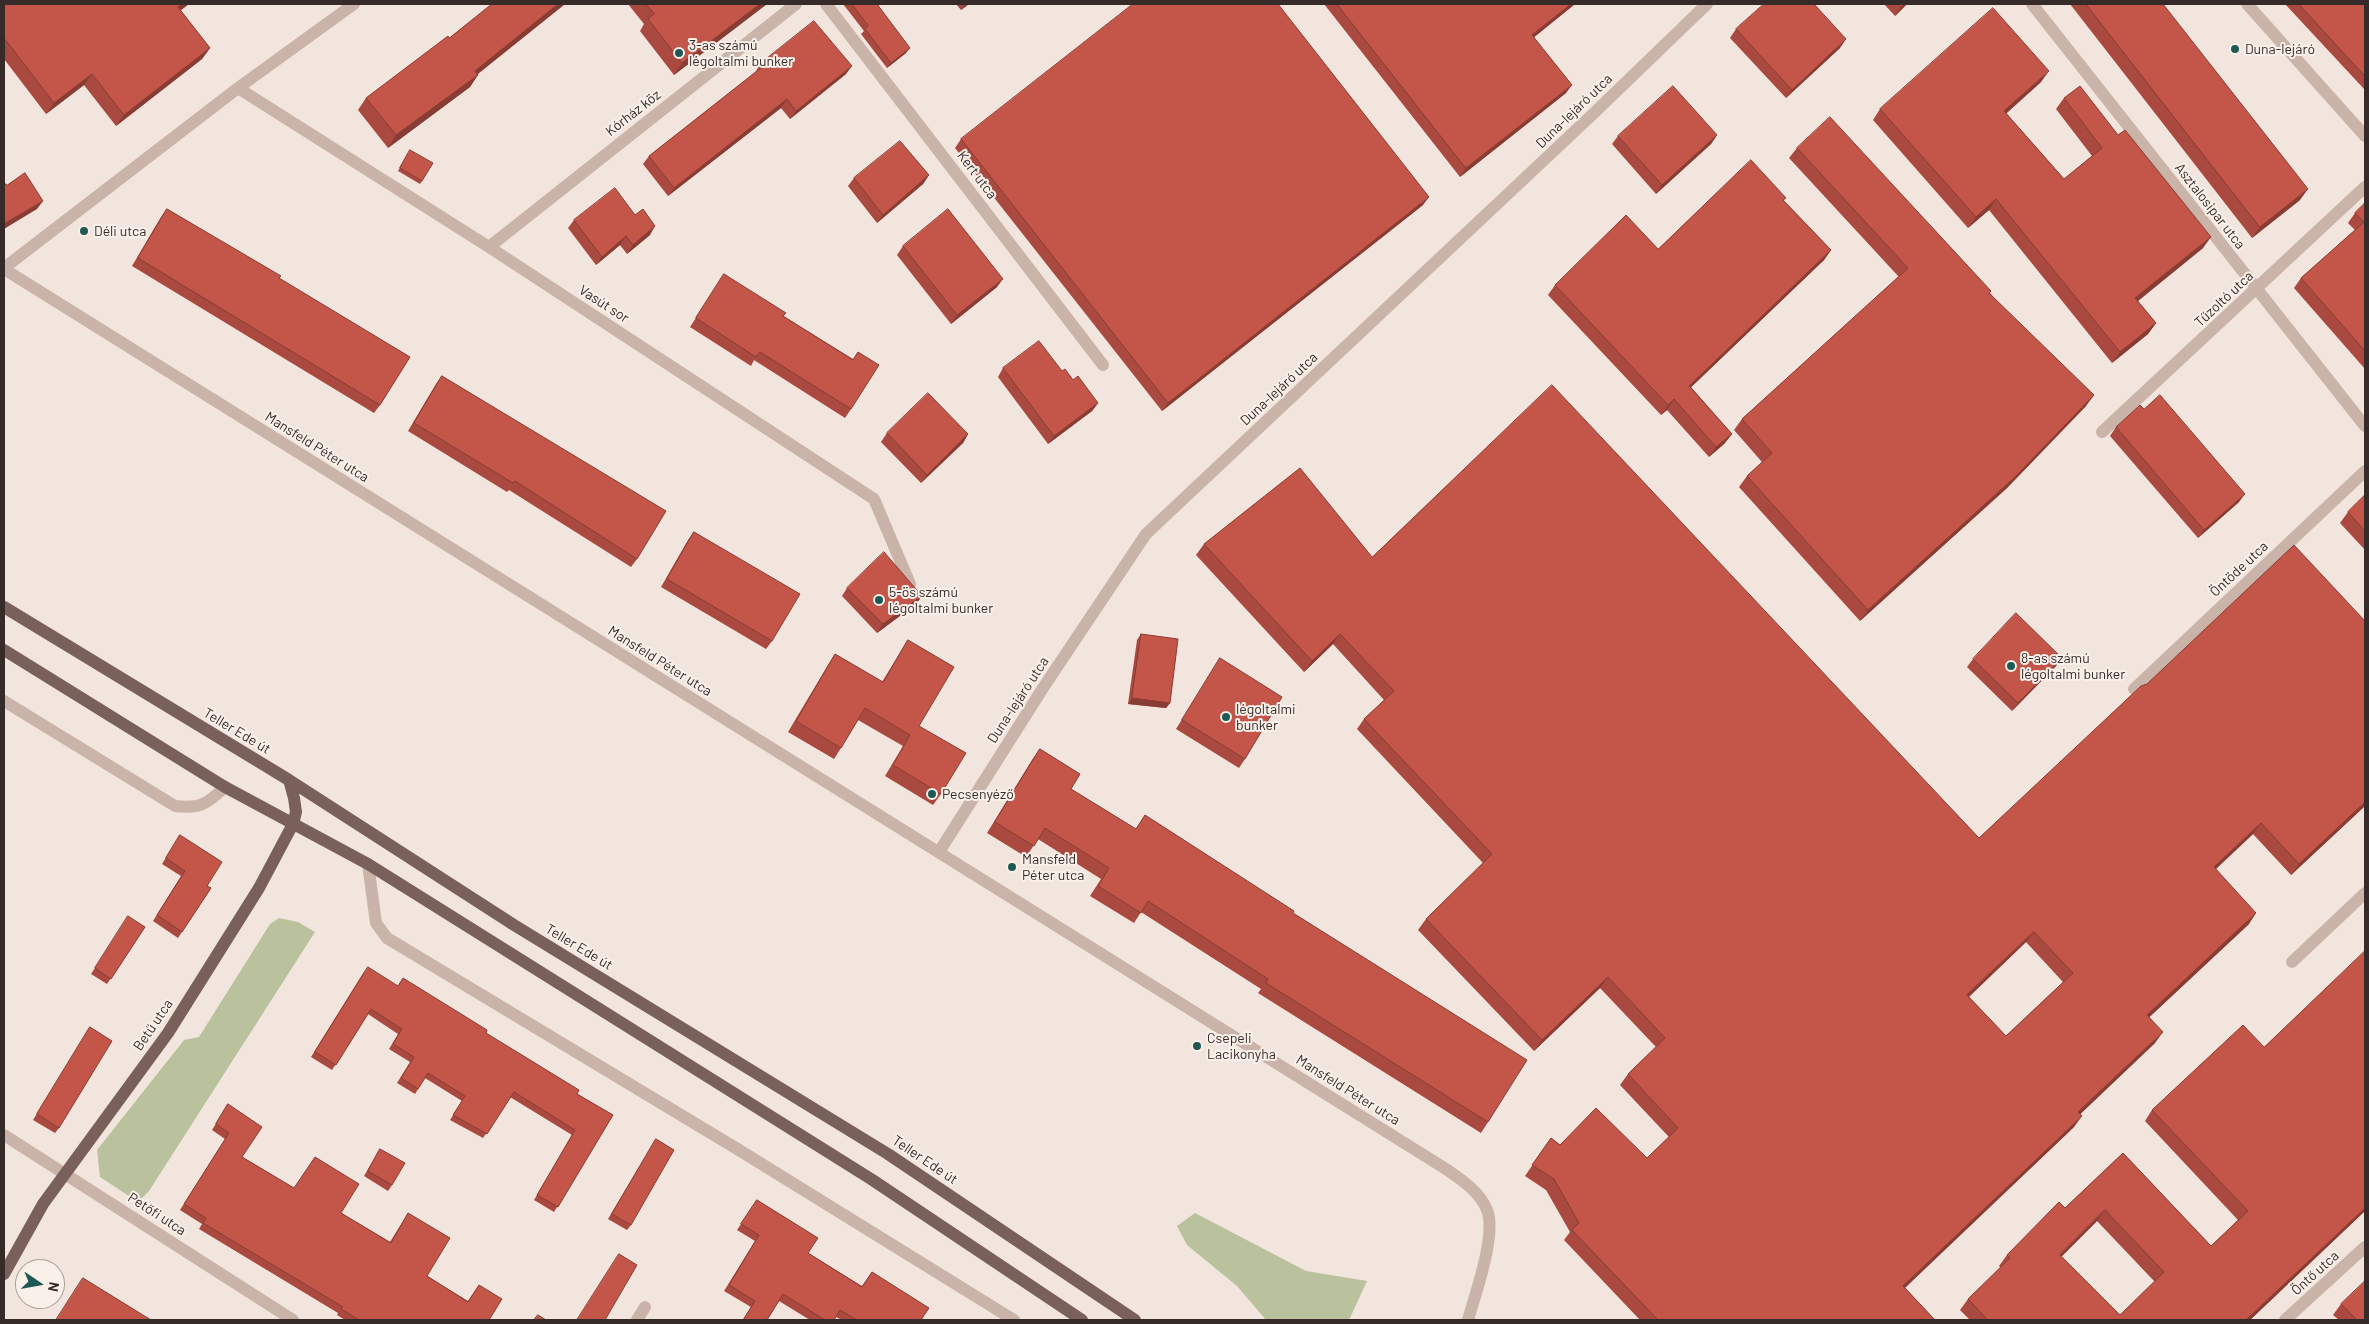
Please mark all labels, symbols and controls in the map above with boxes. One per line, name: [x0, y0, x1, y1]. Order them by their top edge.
place label: 3-as számú légoltalmi bunker: [689, 37, 793, 70]
place label: Duna-lejáró: [2245, 41, 2315, 57]
marker: Duna-lejáró: [2229, 43, 2241, 55]
marker: 3-as számú légoltalmi bunker: [673, 47, 685, 59]
street label: Duna-lejáró utca: [1532, 70, 1616, 152]
street label: Kórház köz: [602, 86, 664, 140]
street label: Kert utca: [953, 148, 1001, 202]
street label: Asztalosipar utca: [2171, 160, 2249, 252]
place label: Déli utca: [94, 223, 147, 239]
marker: Déli utca: [78, 225, 90, 237]
street label: Tűzoltó utca: [2191, 268, 2257, 330]
street label: Vasút sor: [576, 282, 632, 326]
street label: Duna-lejáró utca: [1237, 349, 1321, 429]
street label: Mansfeld Péter utca: [262, 408, 372, 486]
street label: Öntöde utca: [2206, 538, 2272, 600]
place label: 5-ös számú légoltalmi bunker: [889, 584, 993, 616]
marker: 5-ös számú légoltalmi bunker: [873, 594, 885, 606]
street label: Mansfeld Péter utca: [605, 622, 715, 700]
place label: 8-as számú légoltalmi bunker: [2021, 650, 2125, 682]
street label: Duna-lejáró utca: [984, 654, 1052, 746]
marker: 8-as számú légoltalmi bunker: [2005, 660, 2017, 672]
place label: légoltalmi bunker: [1236, 701, 1296, 734]
street label: Teller Ede út: [200, 704, 274, 758]
marker: légoltalmi bunker: [1220, 711, 1232, 723]
place label: Pecsenyéző: [942, 786, 1014, 802]
marker: Pecsenyéző: [926, 788, 938, 800]
place label: Mansfeld Péter utca: [1022, 851, 1084, 884]
marker: Mansfeld Péter utca: [1006, 861, 1018, 873]
street label: Teller Ede út: [542, 920, 616, 974]
street label: Betű utca: [130, 996, 176, 1054]
place label: Csepeli Lacikonyha: [1207, 1030, 1276, 1062]
marker: Csepeli Lacikonyha: [1191, 1040, 1203, 1052]
street label: Mansfeld Péter utca: [1293, 1051, 1403, 1129]
street label: Teller Ede út: [889, 1132, 961, 1188]
street label: Petőfi utca: [125, 1189, 189, 1239]
street label: Öntő utca: [2288, 1247, 2342, 1299]
north arrow: [15, 1259, 65, 1309]
text: N: [45, 1281, 63, 1293]

